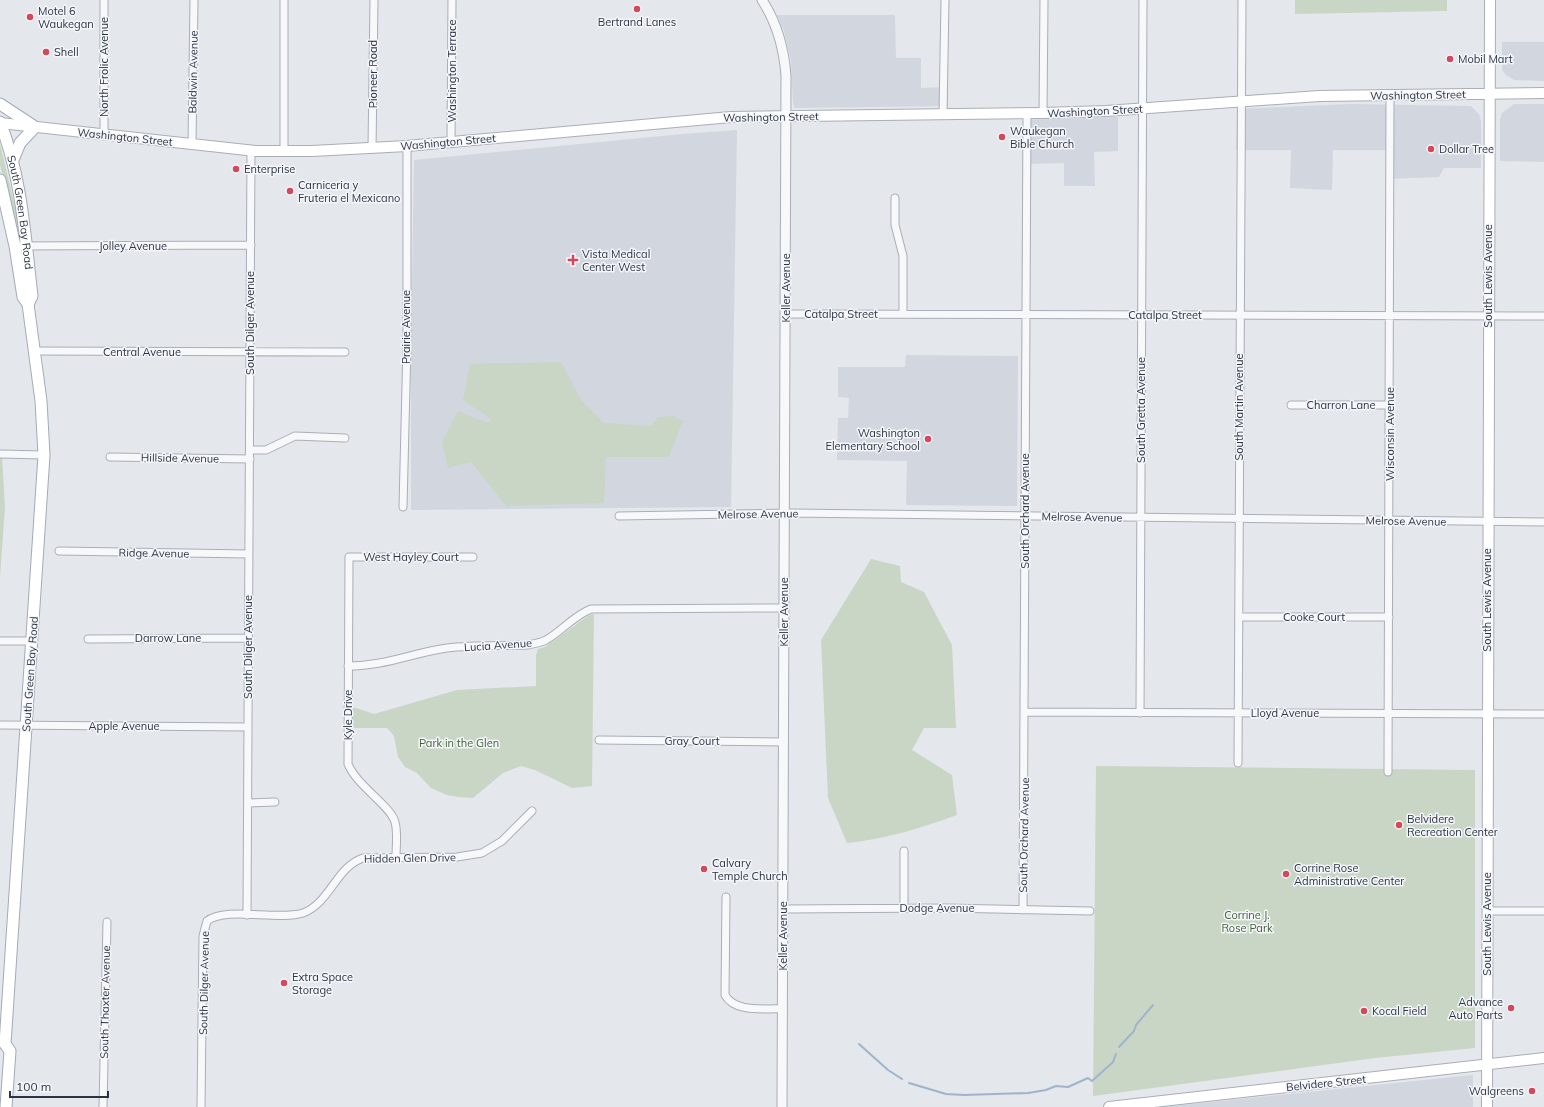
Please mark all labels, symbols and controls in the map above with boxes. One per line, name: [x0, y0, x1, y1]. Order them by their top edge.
place label: Motel 6 Waukegan: [38, 4, 94, 31]
marker: Bertrand Lanes: [632, 4, 642, 14]
marker: Motel 6 Waukegan: [25, 12, 35, 22]
place label: Bertrand Lanes: [598, 15, 676, 29]
street label: North Frolic Avenue: [97, 17, 111, 117]
street label: Washington Terrace: [445, 20, 459, 122]
street label: Baldwin Avenue: [185, 30, 201, 114]
street label: Pioneer Road: [366, 40, 380, 108]
place label: Shell: [54, 45, 79, 59]
marker: Shell: [41, 47, 51, 57]
place label: Mobil Mart: [1458, 52, 1513, 66]
marker: Mobil Mart: [1445, 54, 1455, 64]
street label: Washington Street: [1370, 87, 1466, 103]
street label: Washington Street: [1047, 102, 1143, 120]
street label: Washington Street: [723, 109, 819, 125]
place label: Waukegan Bible Church: [1010, 124, 1074, 151]
street label: Washington Street: [77, 125, 173, 149]
street label: Washington Street: [400, 131, 496, 153]
marker: Waukegan Bible Church: [997, 132, 1007, 142]
place label: Dollar Tree: [1439, 142, 1494, 156]
marker: Dollar Tree: [1426, 144, 1436, 154]
street label: South Green Bay Road: [4, 154, 36, 270]
place label: Enterprise: [244, 162, 295, 176]
marker: Enterprise: [231, 164, 241, 174]
place label: Carniceria y Fruteria el Mexicano: [298, 178, 400, 205]
marker: Carniceria y Fruteria el Mexicano: [285, 186, 295, 196]
street label: South Lewis Avenue: [1481, 224, 1495, 328]
street label: Jolley Avenue: [99, 239, 167, 253]
place label: Vista Medical Center West: [582, 247, 650, 274]
street label: Keller Avenue: [779, 253, 793, 323]
marker: Vista Medical Center West: [567, 254, 579, 266]
street label: South Dilger Avenue: [243, 271, 257, 375]
street label: Prairie Avenue: [399, 290, 413, 364]
street label: Catalpa Street: [804, 307, 878, 321]
street label: Catalpa Street: [1128, 308, 1202, 322]
street label: Central Avenue: [103, 345, 181, 359]
street label: South Martin Avenue: [1232, 353, 1246, 461]
street label: South Gretta Avenue: [1134, 357, 1148, 463]
street label: Wisconsin Avenue: [1383, 387, 1397, 481]
street label: Charron Lane: [1306, 398, 1376, 412]
place label: Washington Elementary School: [825, 426, 920, 453]
marker: Washington Elementary School: [923, 434, 933, 444]
street label: Hillside Avenue: [141, 450, 219, 466]
street label: South Orchard Avenue: [1018, 453, 1032, 569]
street label: Melrose Avenue: [717, 506, 799, 522]
street label: Melrose Avenue: [1041, 509, 1123, 525]
street label: Melrose Avenue: [1365, 513, 1447, 529]
street label: Ridge Avenue: [119, 545, 189, 561]
street label: South Lewis Avenue: [1480, 548, 1494, 652]
street label: West Hayley Court: [363, 550, 459, 564]
street label: Keller Avenue: [777, 577, 791, 647]
street label: South Dilger Avenue: [241, 595, 255, 699]
street label: Cooke Court: [1283, 610, 1345, 624]
street label: South Green Bay Road: [19, 616, 41, 732]
street label: Darrow Lane: [135, 631, 201, 645]
street label: Lucia Avenue: [464, 636, 532, 654]
street label: Kyle Drive: [341, 690, 355, 740]
street label: Lloyd Avenue: [1251, 706, 1319, 720]
street label: Apple Avenue: [88, 719, 160, 733]
street label: Gray Court: [664, 734, 720, 748]
park label: Park in the Glen: [419, 736, 499, 750]
street label: South Orchard Avenue: [1016, 777, 1032, 893]
place label: Belvidere Recreation Center: [1407, 812, 1498, 839]
marker: Belvidere Recreation Center: [1394, 820, 1404, 830]
street label: Hidden Glen Drive: [364, 850, 456, 866]
place label: Calvary Temple Church: [712, 856, 788, 883]
place label: Corrine Rose Administrative Center: [1294, 861, 1404, 888]
marker: Calvary Temple Church: [699, 864, 709, 874]
marker: Corrine Rose Administrative Center: [1281, 869, 1291, 879]
street label: South Lewis Avenue: [1480, 872, 1494, 976]
street label: Keller Avenue: [776, 901, 790, 971]
street label: Dodge Avenue: [900, 901, 974, 915]
park label: Corrine J. Rose Park: [1221, 908, 1273, 935]
street label: South Dilger Avenue: [196, 931, 212, 1035]
street label: South Thaxter Avenue: [97, 945, 113, 1059]
place label: Extra Space Storage: [292, 970, 353, 997]
marker: Extra Space Storage: [279, 978, 289, 988]
place label: Advance Auto Parts: [1449, 995, 1503, 1022]
marker: Advance Auto Parts: [1506, 1003, 1516, 1013]
place label: Kocal Field: [1372, 1004, 1427, 1018]
marker: Kocal Field: [1359, 1006, 1369, 1016]
street label: Belvidere Street: [1285, 1072, 1367, 1094]
scale bar: [10, 1073, 108, 1099]
text: 100 m: [16, 1079, 51, 1094]
place label: Walgreens: [1469, 1084, 1524, 1098]
marker: Walgreens: [1527, 1086, 1537, 1096]

